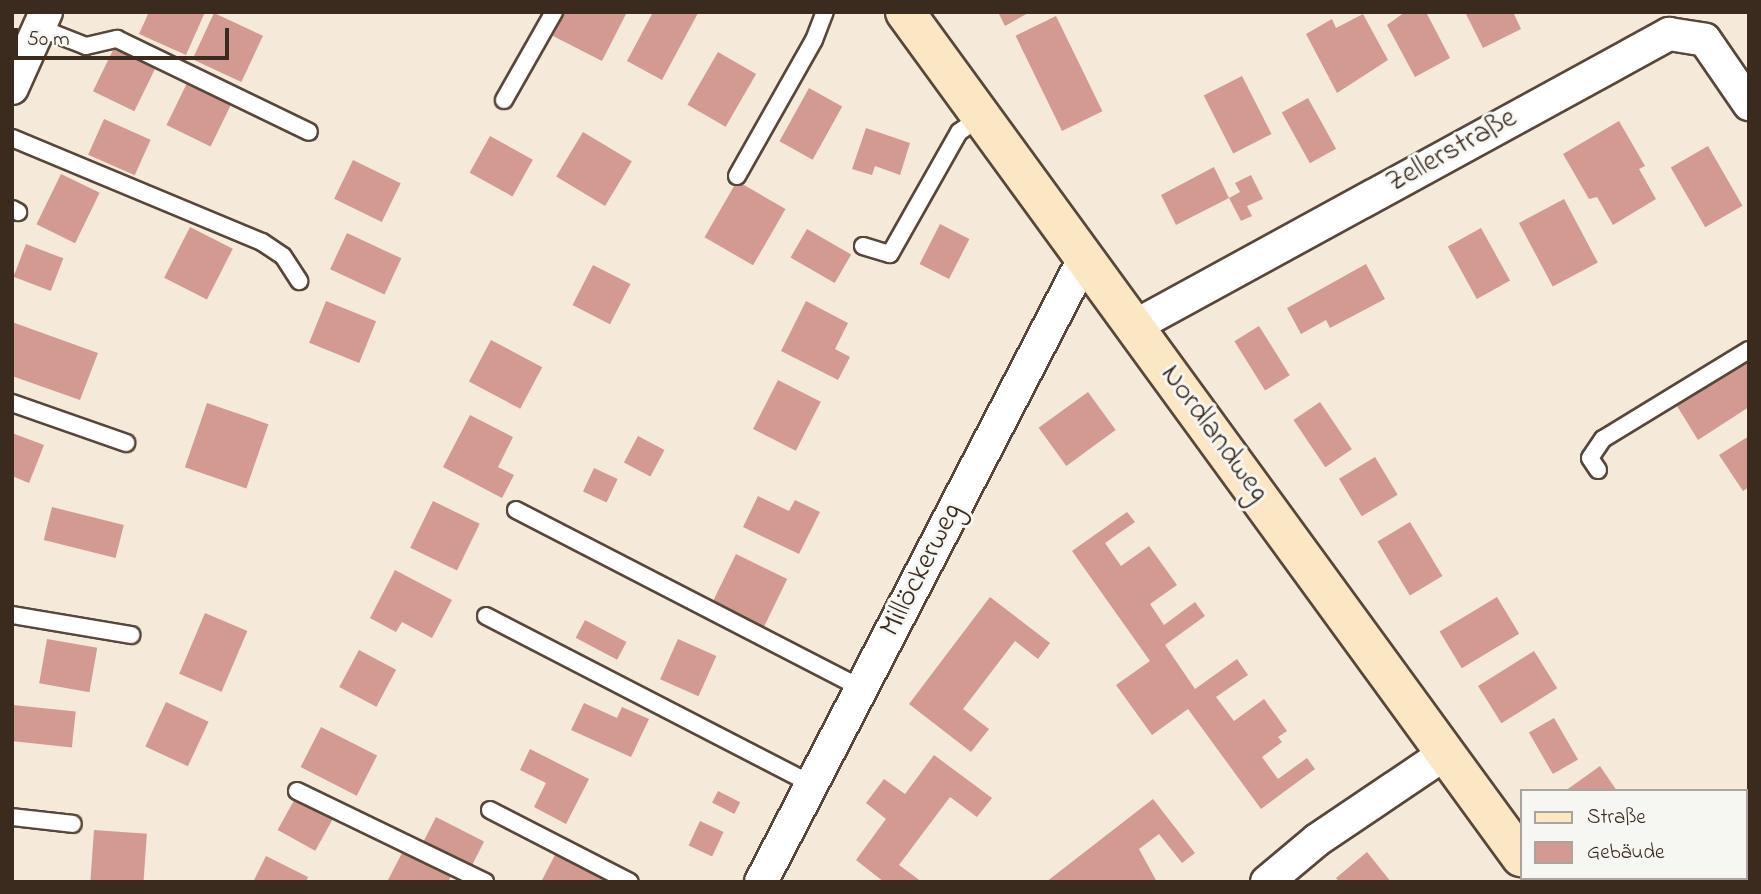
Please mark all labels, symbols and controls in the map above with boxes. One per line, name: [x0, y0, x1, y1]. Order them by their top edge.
scale bar: [18, 14, 233, 58]
text: 50 m: [27, 25, 70, 55]
street label: Zellerstraße: [1381, 101, 1523, 201]
street label: Nordlandweg: [1152, 358, 1276, 510]
street label: Millöckerweg: [873, 497, 971, 643]
legend: [1520, 789, 1747, 880]
text: Straße: [1587, 803, 1646, 833]
text: Gebäude: [1587, 838, 1664, 868]

